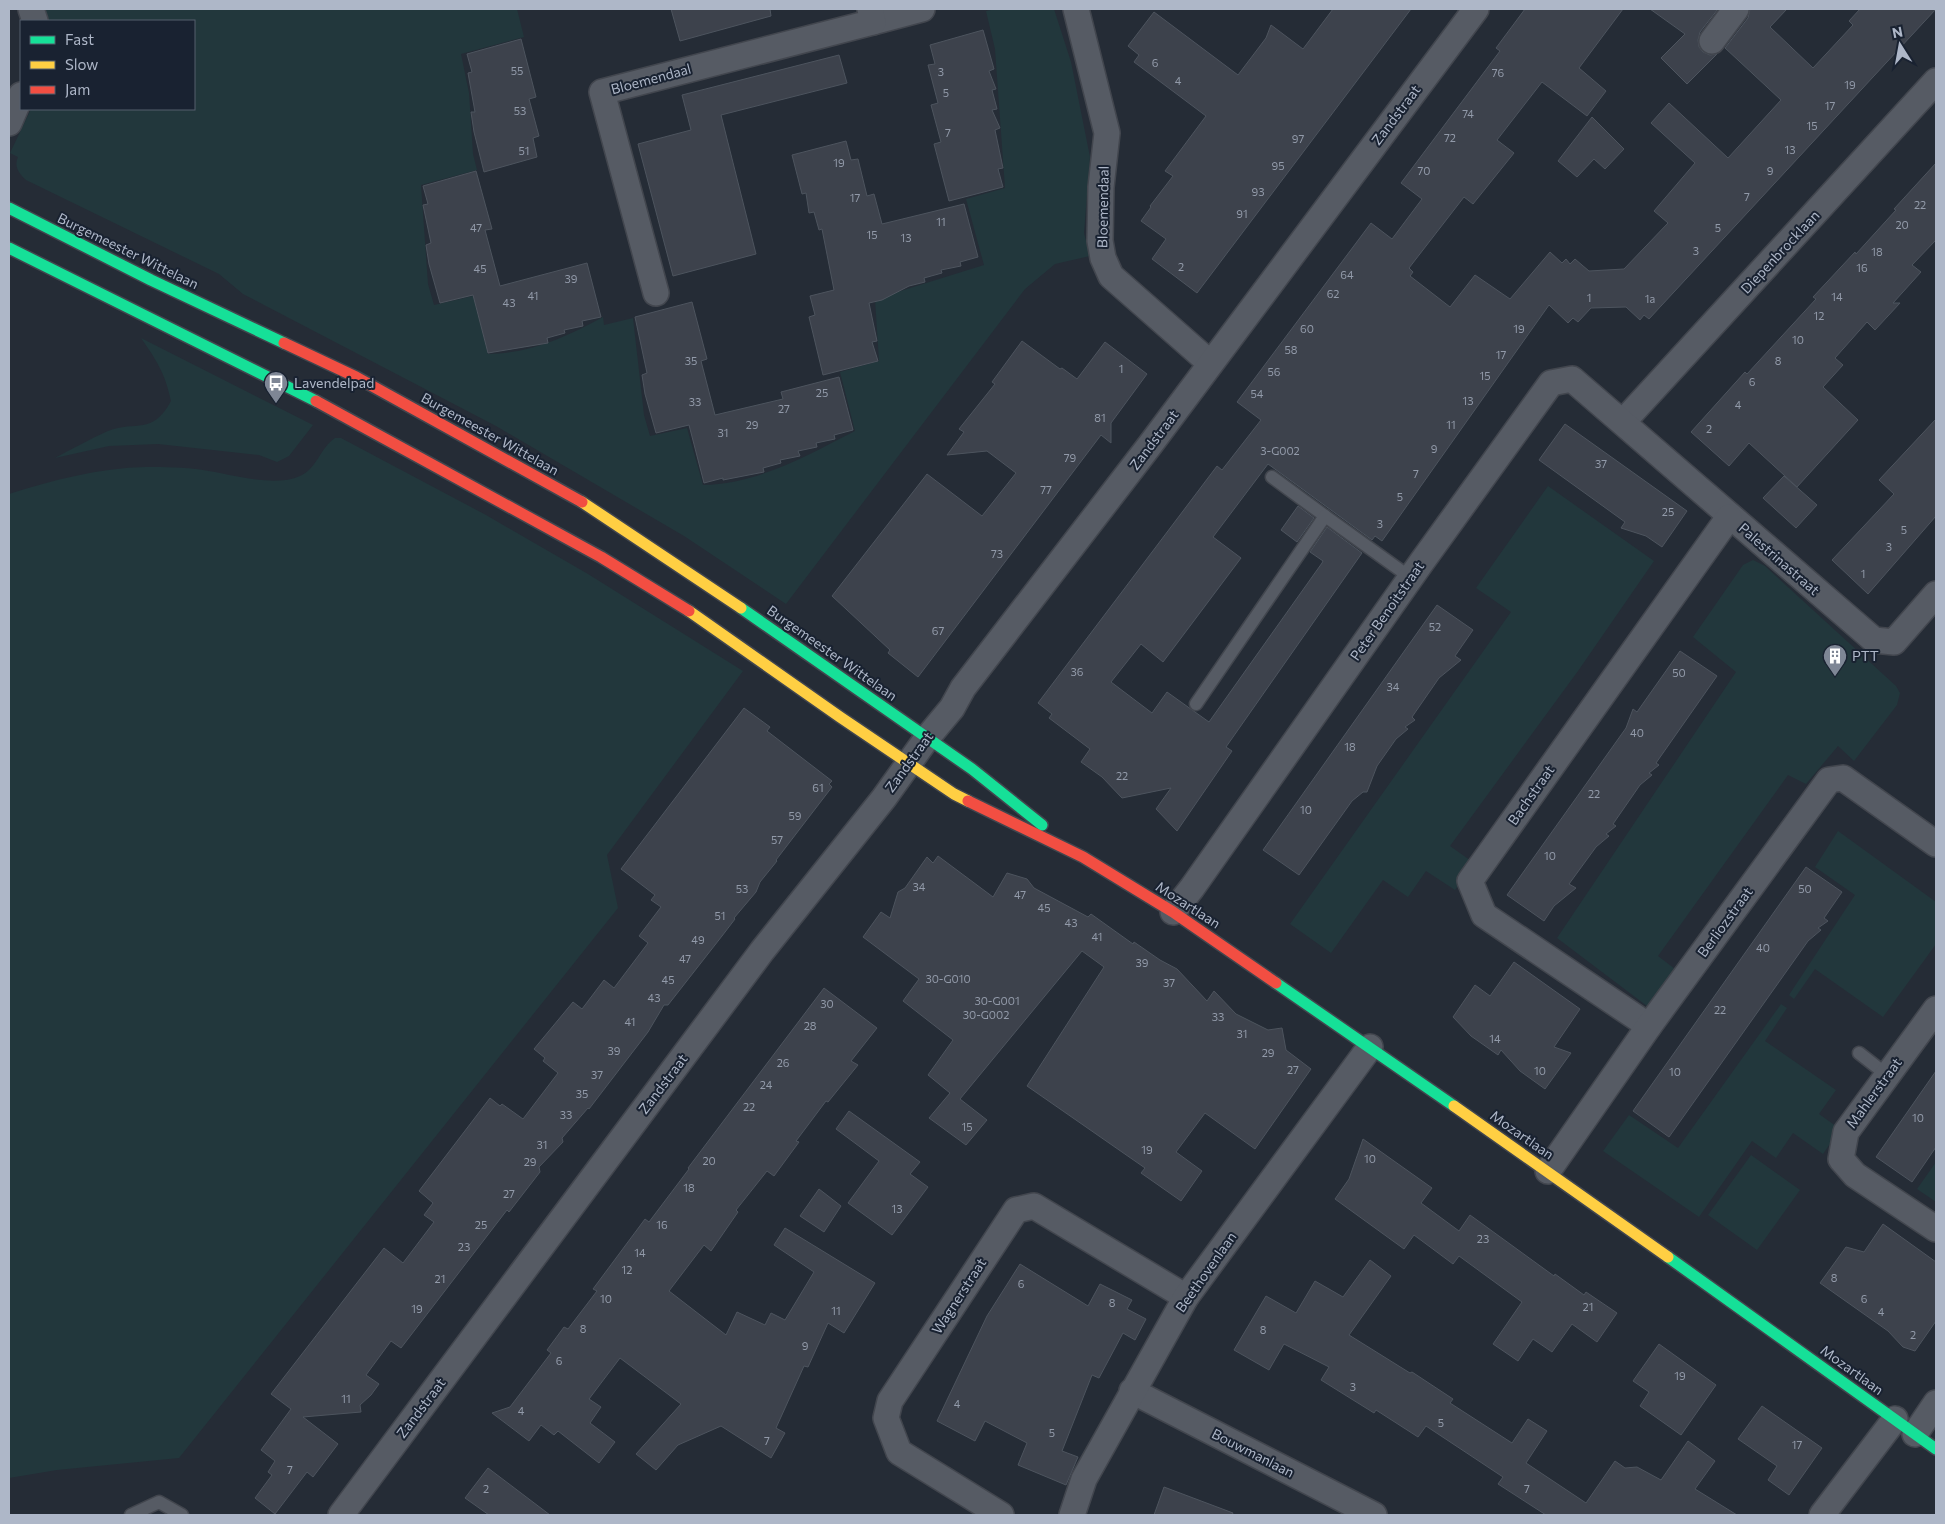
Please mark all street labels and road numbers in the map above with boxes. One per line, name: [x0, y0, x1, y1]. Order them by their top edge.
street label: Bloemendaal: [609, 60, 693, 97]
street label: Zandstraat: [1368, 81, 1424, 148]
street label: Bloemendaal: [1093, 166, 1112, 248]
street label: Diepenbrocklaan: [1737, 206, 1823, 297]
street label: Burgemeester Wittelaan: [55, 209, 201, 292]
street label: Burgemeester Wittelaan: [418, 389, 562, 479]
street label: Zandstraat: [1126, 406, 1182, 473]
street label: Palestrinastraat: [1735, 519, 1823, 599]
street label: Peter Benoitstraat: [1346, 558, 1427, 664]
street label: Burgemeester Wittelaan: [764, 601, 901, 704]
street label: Zandstraat: [881, 728, 936, 795]
street label: Bachstraat: [1504, 761, 1558, 828]
street label: Mozartlaan: [1153, 877, 1224, 932]
street label: Berliozstraat: [1694, 883, 1756, 960]
street label: Zandstraat: [635, 1050, 691, 1117]
street label: Mahlerstraat: [1842, 1054, 1905, 1131]
street label: Mozartlaan: [1487, 1107, 1557, 1163]
street label: Beethovenlaan: [1172, 1228, 1240, 1315]
street label: Wagnerstraat: [928, 1254, 990, 1337]
street label: Mozartlaan: [1818, 1341, 1887, 1398]
street label: Zandstraat: [393, 1374, 449, 1441]
street label: Bouwmanlaan: [1209, 1425, 1297, 1481]

